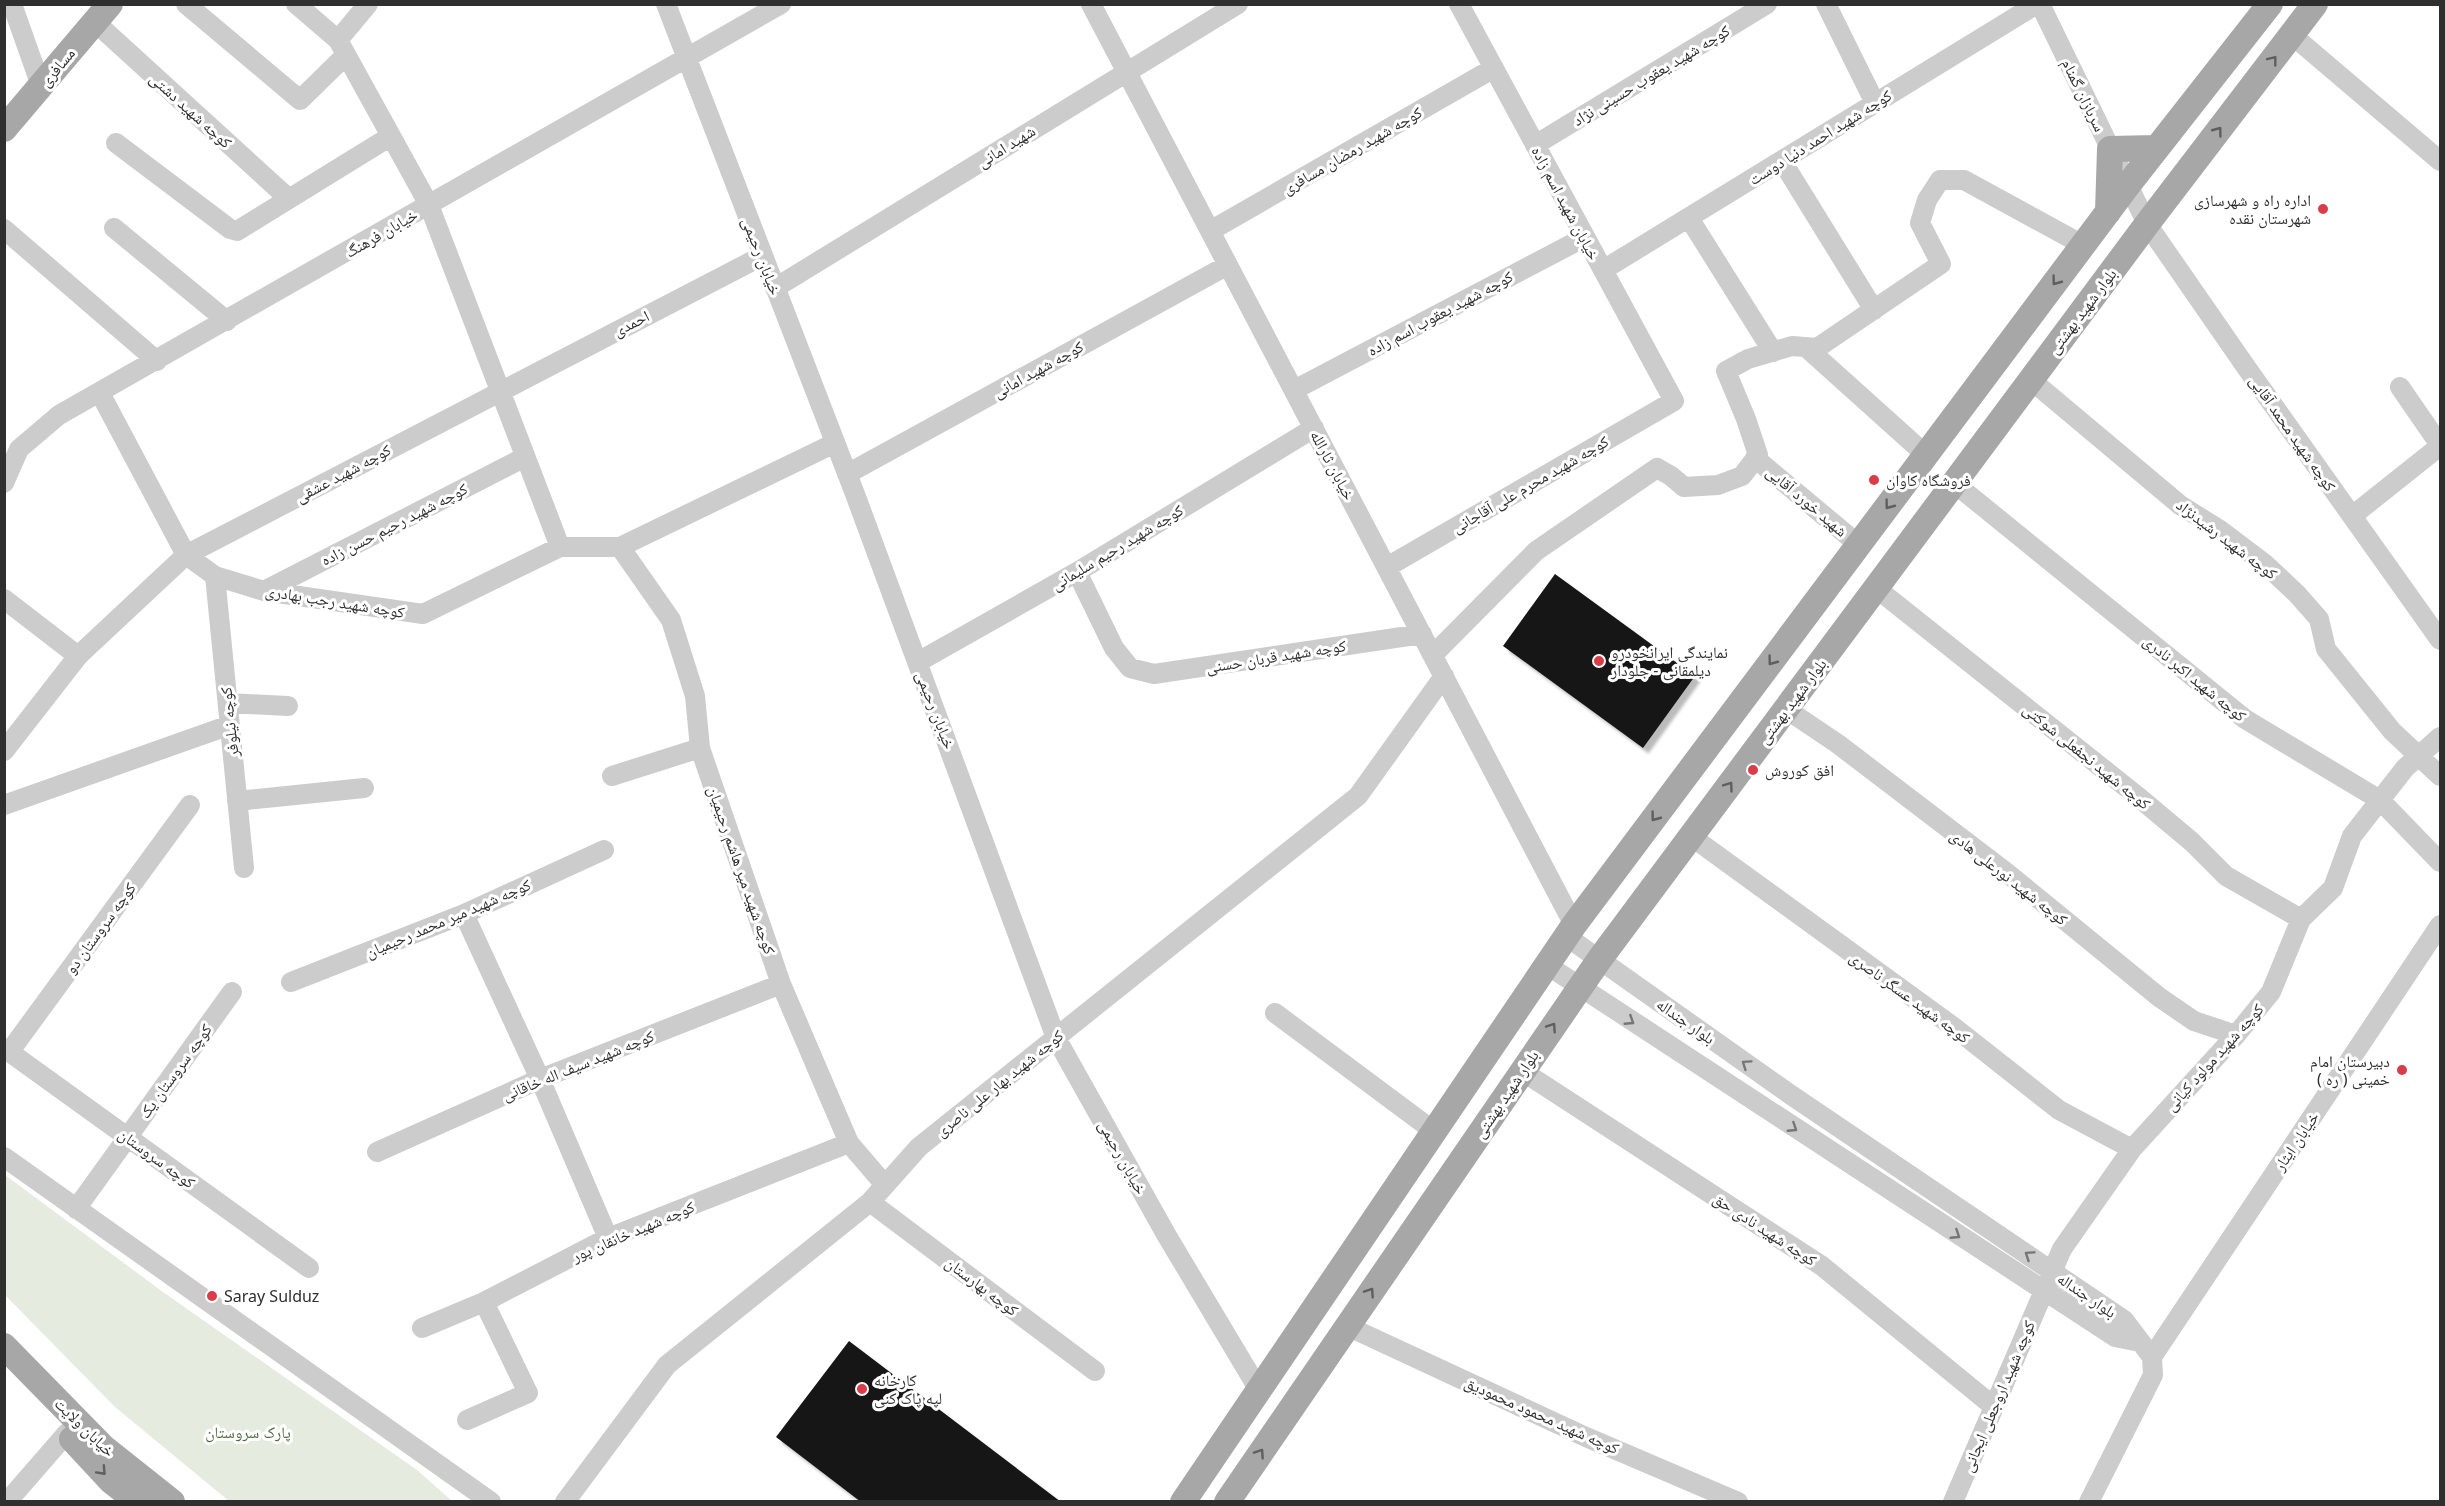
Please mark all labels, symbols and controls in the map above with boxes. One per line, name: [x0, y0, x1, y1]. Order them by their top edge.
street label: کوچه شهید یعقوب حسینی نژاد: [1568, 19, 1734, 131]
street label: مسافری: [34, 43, 80, 91]
street label: سربازان گمنام: [2057, 55, 2111, 135]
one-way arrow: [2265, 56, 2276, 67]
street label: کوچه شهید دشتی: [145, 67, 237, 153]
street label: کوچه شهید احمد دنیا دوست: [1744, 84, 1896, 190]
street label: کوچه شهید رمضان مسافری: [1278, 101, 1426, 199]
street label: شهید امانی: [973, 120, 1039, 172]
one-way arrow: [2211, 126, 2222, 137]
street label: خیابان شهید اسم زاده: [1527, 142, 1605, 264]
place label: اداره راه و شهرسازی شهرستان نقده: [2194, 189, 2311, 229]
marker: اداره راه و شهرسازی شهرستان نقده: [2316, 202, 2330, 216]
street label: خیابان فرهنگ: [341, 203, 421, 263]
street label: خیابان رحیمی: [737, 214, 787, 298]
street label: بلوار شهید بهشتی: [2043, 264, 2121, 358]
street label: کوچه شهید یعقوب اسم زاده: [1363, 265, 1517, 361]
one-way arrow: [2052, 275, 2063, 286]
street label: احمدی: [609, 305, 653, 341]
street label: کوچه شهید امانی: [989, 335, 1088, 403]
street label: کوچه شهید محمد آقایی: [2245, 371, 2342, 496]
street label: خیابان ثارالله: [1305, 426, 1361, 504]
street label: کوچه شهید محرم علی آقاجانی: [1448, 430, 1613, 538]
street label: کوچه شهید عشقی: [291, 438, 395, 508]
street label: شهید خورد آقایی: [1762, 460, 1852, 542]
place label: فروشگاه کاوان: [1886, 469, 1971, 491]
marker: فروشگاه کاوان: [1867, 473, 1881, 487]
street label: کوچه شهید رحیم حسن زاده: [317, 477, 471, 571]
street label: کوچه شهید رشیدنژاد: [2172, 494, 2282, 584]
one-way arrow: [1885, 498, 1896, 509]
street label: کوچه شهید رحیم سلیمانی: [1047, 499, 1188, 595]
street label: کوچه شهید رجب بهادری: [264, 579, 407, 623]
street label: کوچه شهید اکبر نادری: [2139, 630, 2251, 727]
street label: کوچه شهید قربان حسنی: [1204, 634, 1348, 678]
place label: نمایندگی ایرانخودرو دیلمقانی - جلودار: [1610, 641, 1728, 681]
marker: نمایندگی ایرانخودرو دیلمقانی - جلودار: [1592, 654, 1606, 668]
street label: بلوار شهید بهشتی: [1753, 654, 1831, 748]
one-way arrow: [1768, 654, 1779, 665]
street label: خیابان رحیمی: [911, 668, 961, 752]
street label: کوچه نیلوفر: [214, 685, 244, 759]
street label: کوچه شهید نجفعلی شوکتی: [2019, 698, 2156, 815]
place label: افق کوروش: [1765, 759, 1834, 781]
marker: افق کوروش: [1746, 763, 1760, 777]
one-way arrow: [1722, 781, 1733, 792]
street label: کوچه شهید میر هاشم رحیمیان: [703, 783, 781, 957]
one-way arrow: [1651, 810, 1662, 821]
street label: کوچه شهید نورعلی هادی: [1946, 824, 2073, 930]
street label: کوچه شهید میر محمد رحیمیان: [362, 873, 534, 963]
street label: کوچه سروستان دو: [59, 877, 141, 978]
street label: کوچه شهید عسگر ناصری: [1845, 946, 1975, 1048]
street label: بلوار جنداله: [1652, 993, 1720, 1049]
street label: کوچه شهید مولود کیانی: [2160, 998, 2269, 1116]
one-way arrow: [1624, 1014, 1635, 1025]
street label: کوچه سروستان یک: [133, 1019, 217, 1123]
one-way arrow: [1545, 1023, 1556, 1034]
street label: کوچه شهید سیف اله خاقانی: [499, 1024, 658, 1106]
street label: کوچه شهید بهار علی ناصری: [930, 1024, 1068, 1142]
street label: بلوار شهید بهشتی: [1468, 1046, 1544, 1142]
place label: دبیرستان امام خمینی ( ره ): [2310, 1050, 2390, 1090]
one-way arrow: [1741, 1060, 1752, 1071]
marker: دبیرستان امام خمینی ( ره ): [2395, 1063, 2409, 1077]
street label: خیابان ایثار: [2268, 1107, 2324, 1176]
street label: خیابان رحیمی: [1094, 1116, 1152, 1198]
one-way arrow: [1786, 1121, 1797, 1132]
street label: کوچه سروستان: [114, 1123, 200, 1194]
street label: کوچه شهید نادی حق: [1709, 1187, 1821, 1271]
street label: کوچه شهید خانقان پور: [567, 1195, 698, 1267]
one-way arrow: [1950, 1228, 1961, 1239]
street label: کوچه بهارستان: [941, 1251, 1023, 1321]
one-way arrow: [2025, 1251, 2036, 1262]
street label: بلوار جنداله: [2053, 1267, 2121, 1323]
place label: Saray Sulduz: [224, 1285, 319, 1307]
one-way arrow: [1363, 1288, 1374, 1299]
marker: Saray Sulduz: [205, 1289, 219, 1303]
street label: کوچه شهید اروجعلی ایجانی: [1956, 1317, 2040, 1475]
place label: کارخانه لپه پاک کنی: [874, 1369, 942, 1409]
street label: کوچه شهید محمود محمودیق: [1461, 1371, 1623, 1459]
marker: کارخانه لپه پاک کنی: [855, 1382, 869, 1396]
street label: خیابان ولایت: [50, 1393, 120, 1461]
park label: پارک سروستان: [205, 1421, 291, 1443]
one-way arrow: [1253, 1449, 1264, 1460]
one-way arrow: [94, 1463, 105, 1474]

